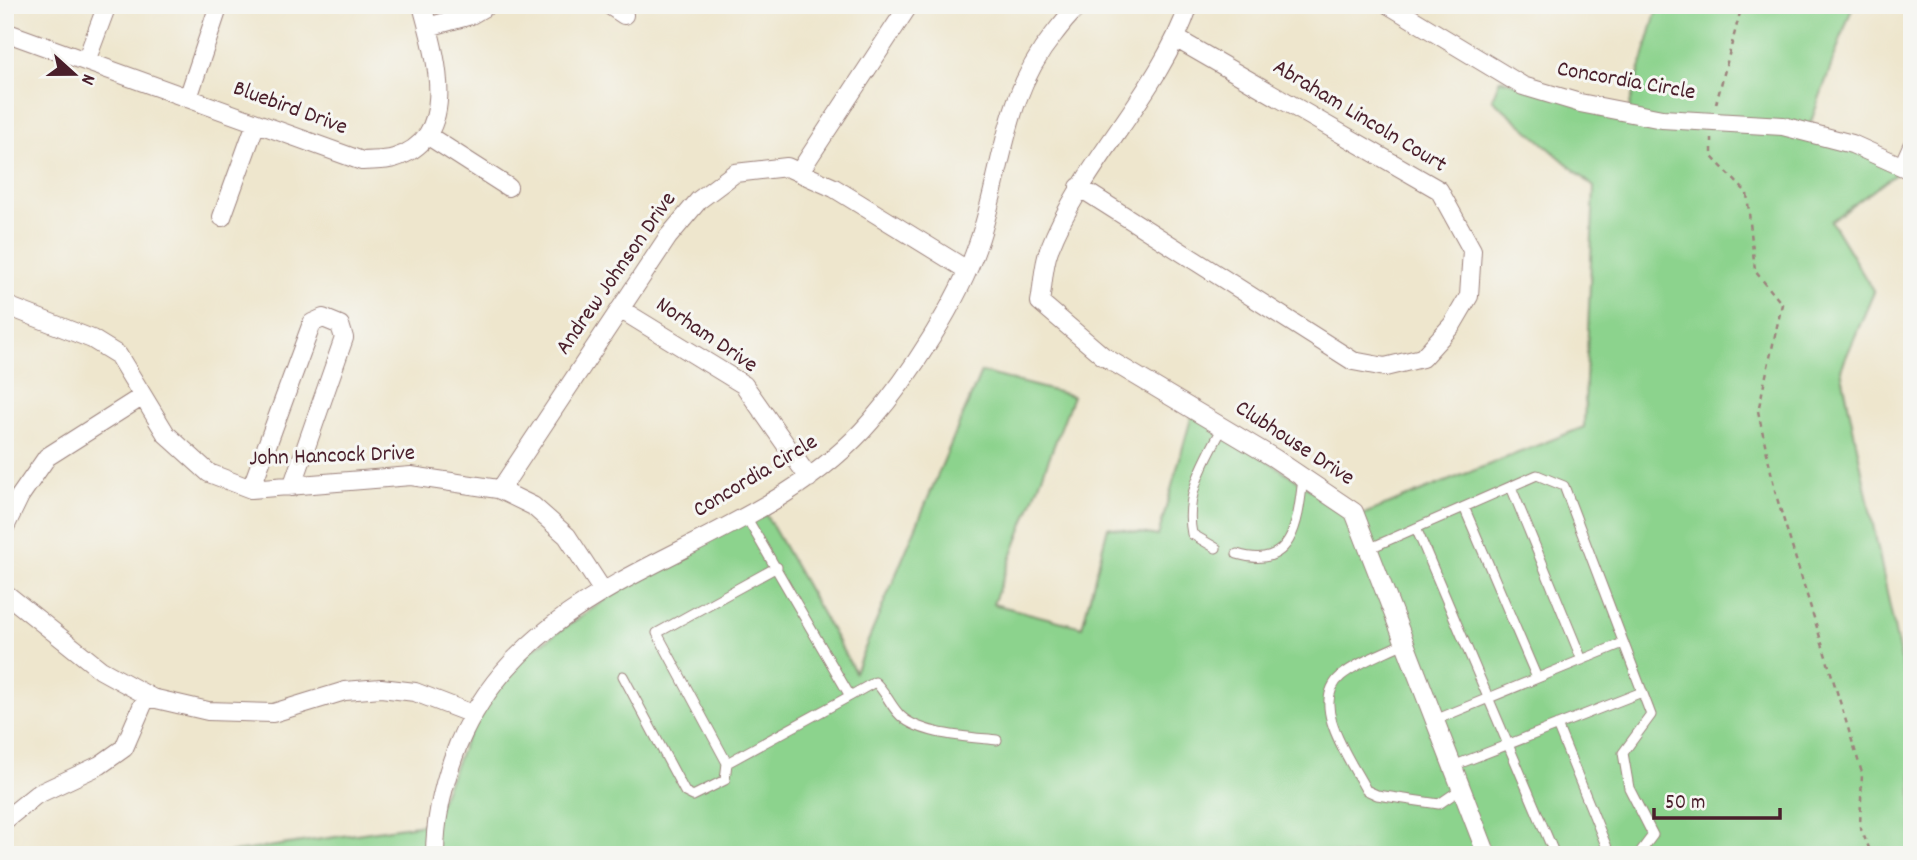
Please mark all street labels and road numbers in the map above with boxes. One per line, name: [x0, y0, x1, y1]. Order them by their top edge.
street label: Abraham Lincoln Court: [1266, 52, 1452, 182]
street label: Concordia Circle: [1554, 54, 1698, 110]
street label: Bluebird Drive: [228, 73, 352, 145]
street label: Andrew Johnson Drive: [548, 186, 686, 362]
street label: Norham Drive: [648, 290, 764, 382]
street label: Clubhouse Drive: [1228, 393, 1360, 495]
street label: Concordia Circle: [687, 427, 825, 527]
street label: John Hancock Drive: [248, 438, 416, 476]

